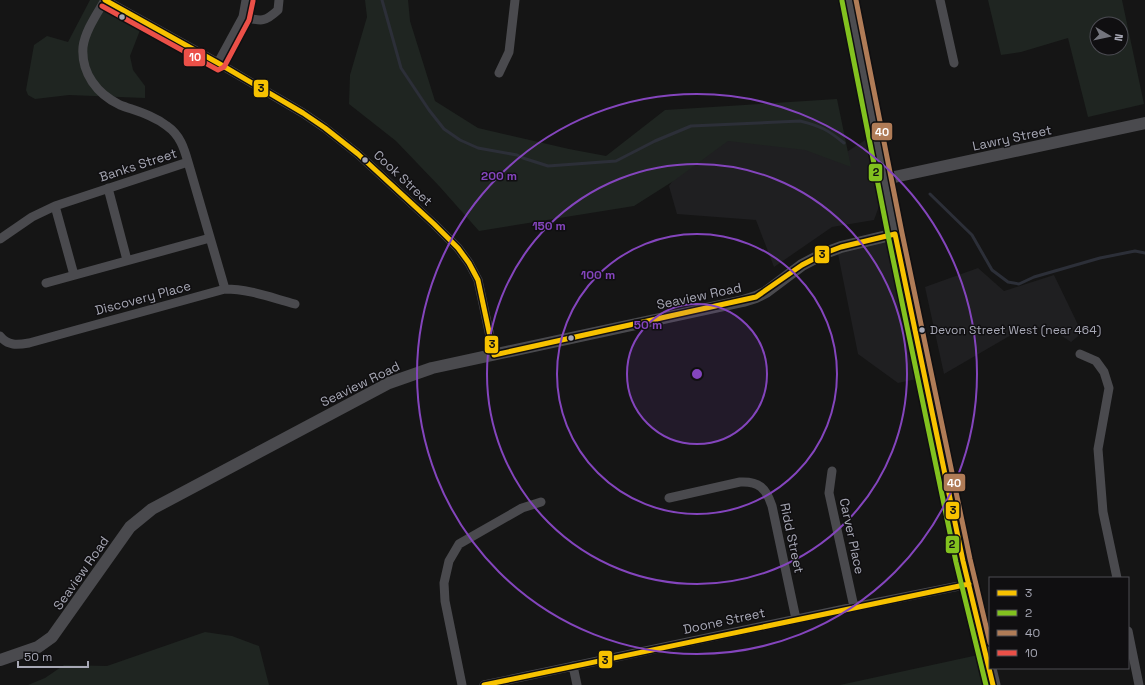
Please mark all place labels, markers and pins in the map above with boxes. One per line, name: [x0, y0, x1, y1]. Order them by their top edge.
unlabelled marker: [117, 12, 127, 22]
unlabelled marker: [360, 155, 370, 165]
place label: Devon Street West (near 464): [930, 322, 1101, 338]
marker: Devon Street West (near 464): [917, 325, 927, 335]
unlabelled marker: [566, 333, 576, 343]
centre of rings: [690, 367, 704, 381]

